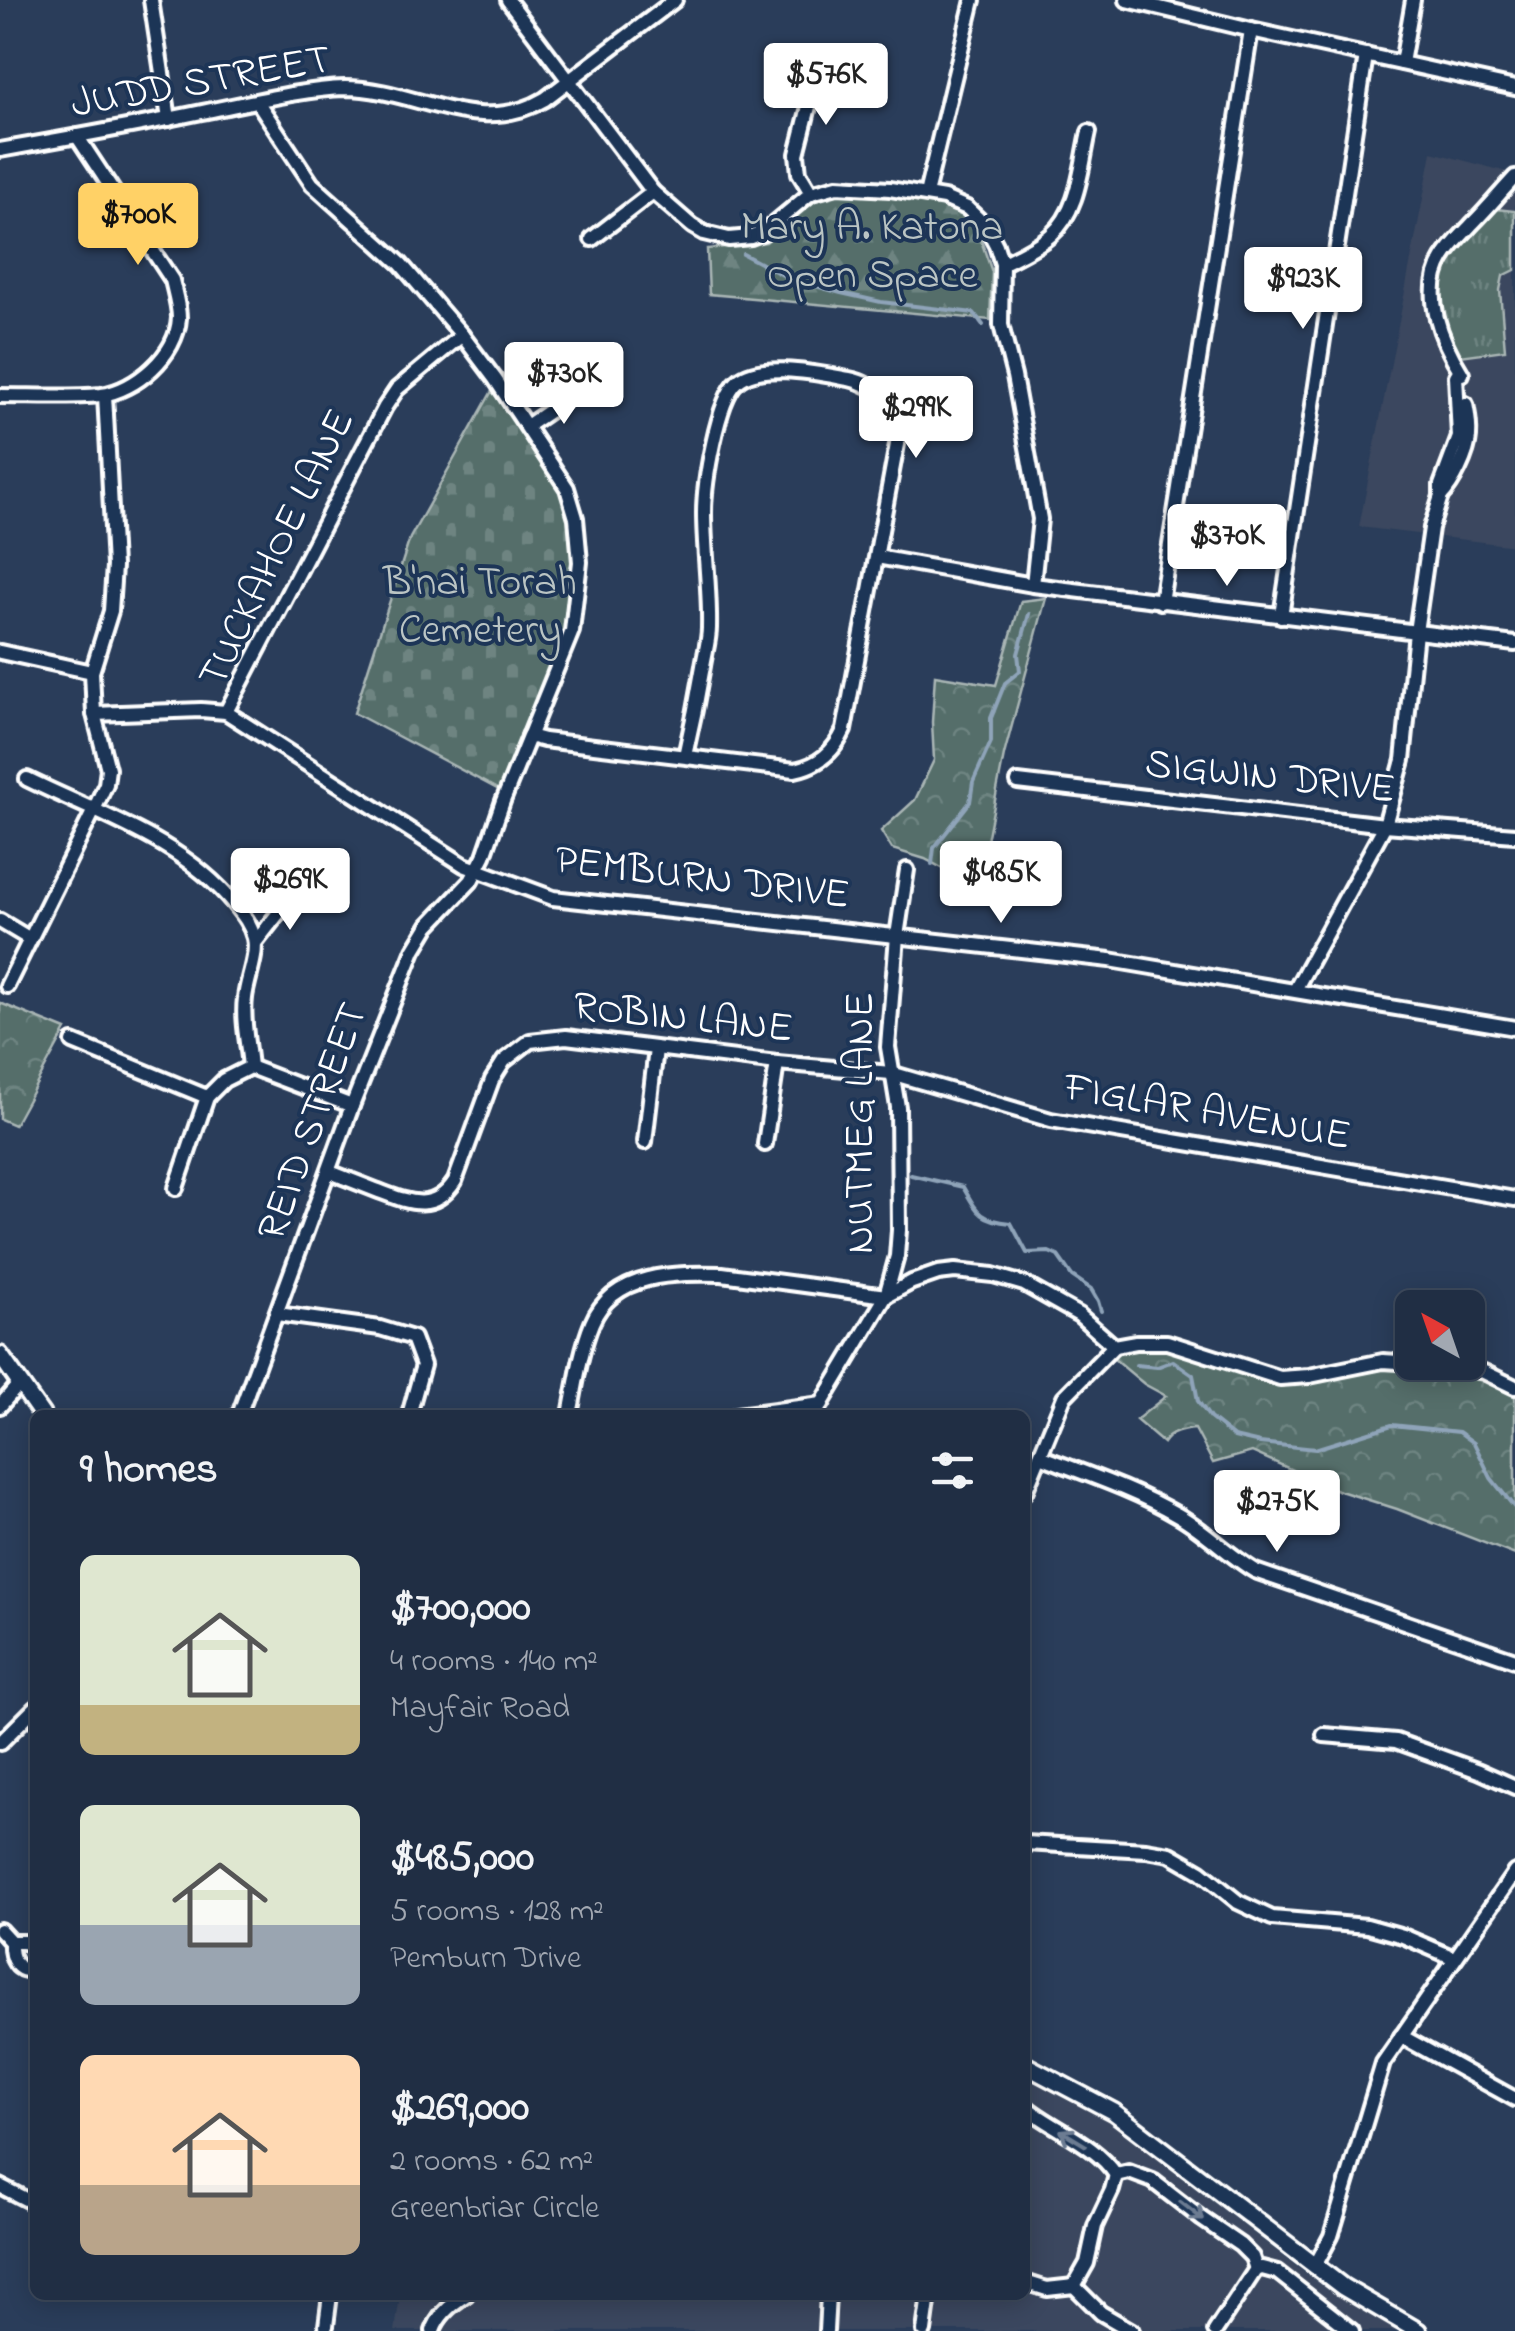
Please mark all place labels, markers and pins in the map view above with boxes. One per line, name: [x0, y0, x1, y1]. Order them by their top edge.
pin: $576K: [756, 43, 896, 128]
pin: $700K: [68, 183, 208, 268]
pin: $923K: [1233, 247, 1373, 332]
pin: $730K: [494, 342, 634, 427]
pin: $299K: [846, 376, 986, 461]
pin: $370K: [1157, 504, 1297, 589]
pin: $485K: [931, 841, 1071, 926]
pin: $269K: [220, 848, 360, 933]
pin: $275K: [1207, 1470, 1347, 1555]

